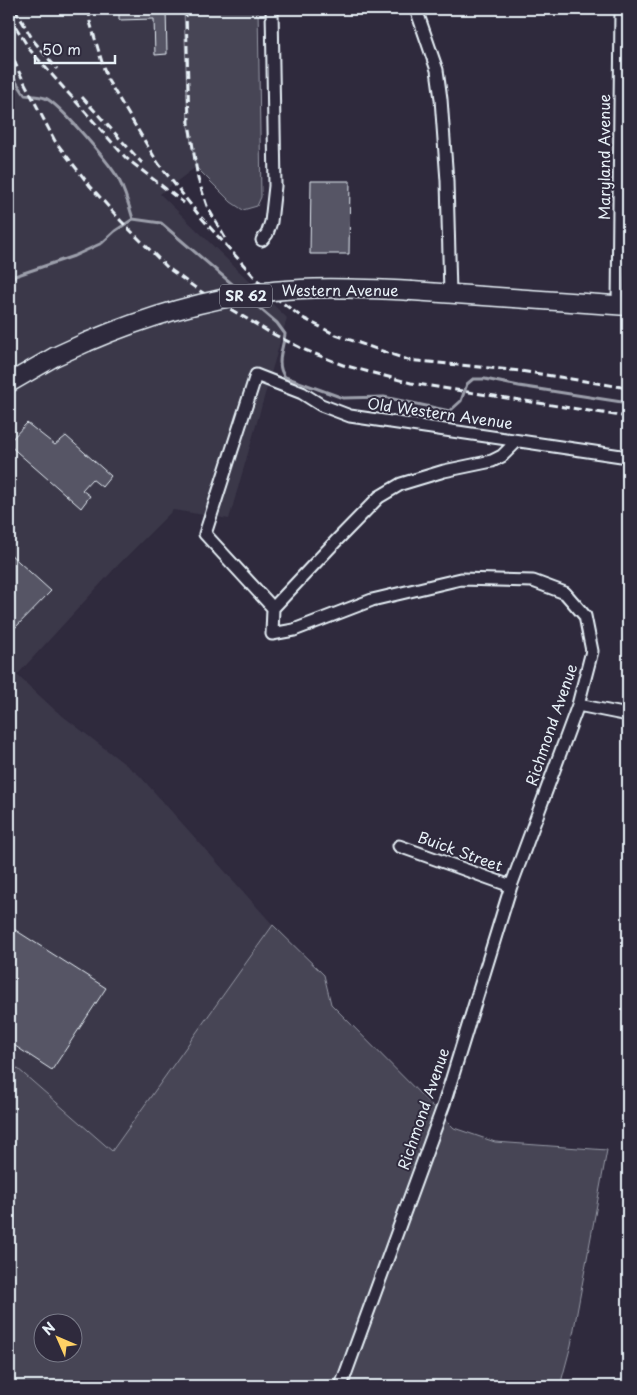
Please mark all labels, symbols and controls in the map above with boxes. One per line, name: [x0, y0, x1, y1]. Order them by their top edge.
scale bar: [35, 32, 115, 64]
text: 50 m: [42, 37, 81, 60]
street label: Maryland Avenue: [592, 94, 615, 220]
street label: Western Avenue: [282, 278, 398, 301]
road number: SR 62: [220, 284, 272, 308]
street label: Old Western Avenue: [366, 391, 514, 434]
street label: Richmond Avenue: [519, 660, 582, 789]
street label: Buick Street: [415, 825, 506, 877]
street label: Richmond Avenue: [391, 1044, 454, 1173]
north arrow: [32, 1312, 82, 1362]
text: N: [37, 1317, 60, 1340]

